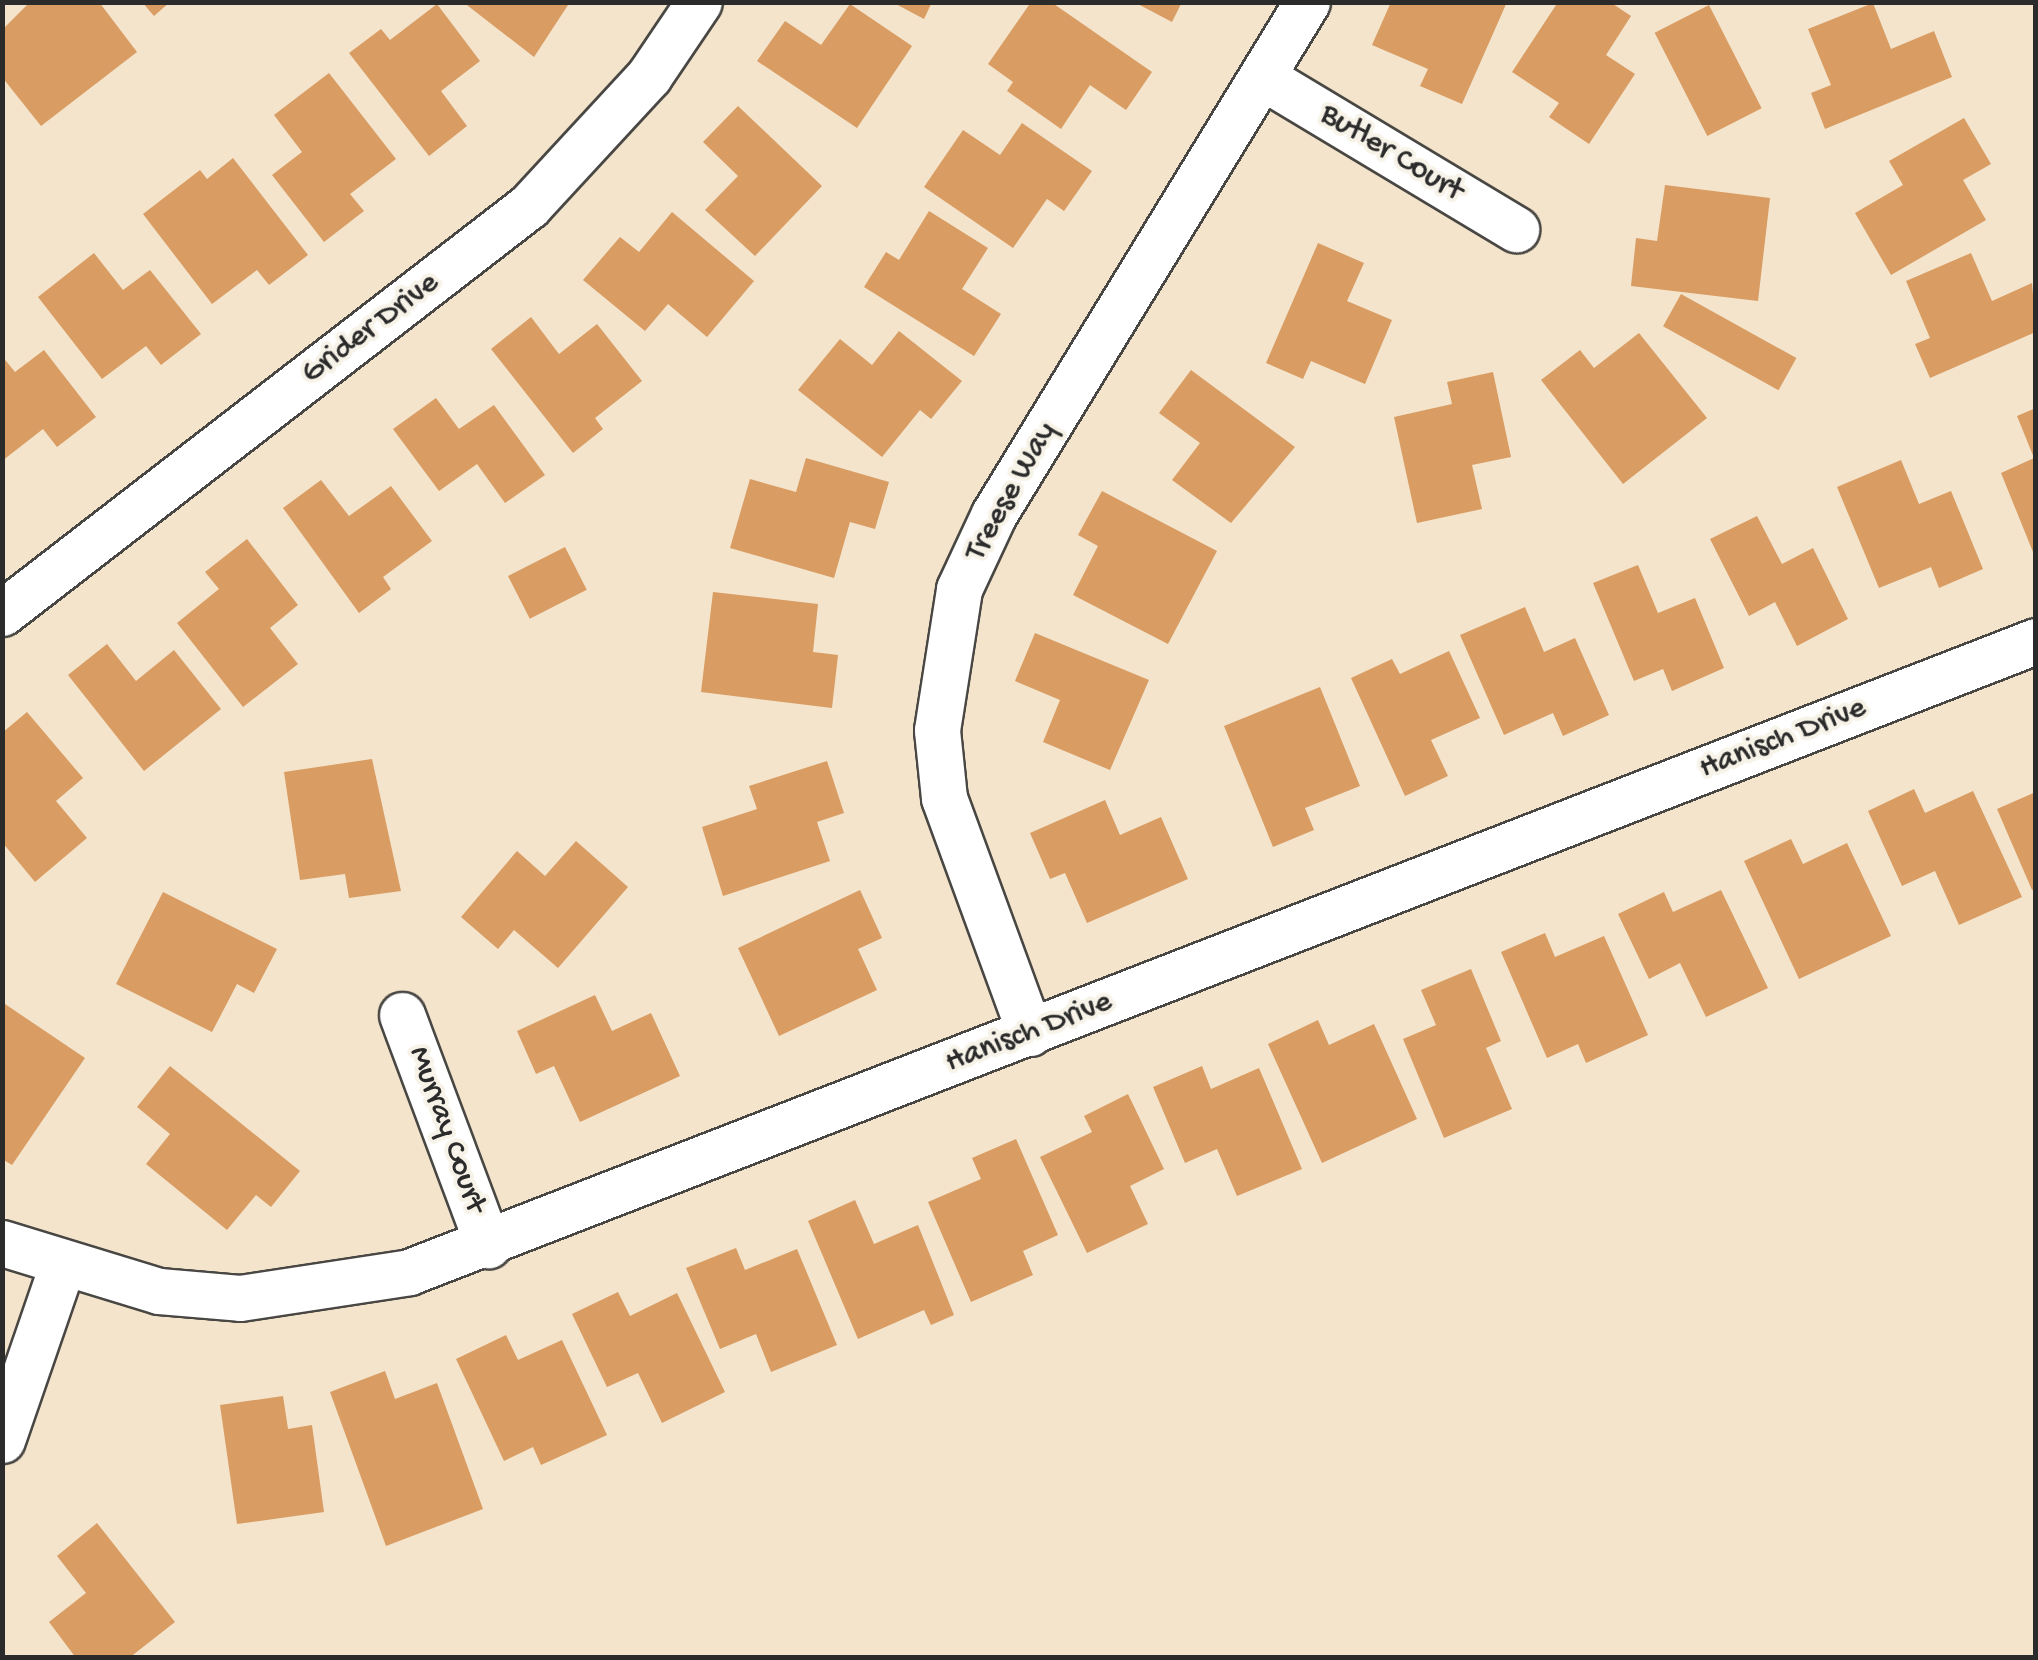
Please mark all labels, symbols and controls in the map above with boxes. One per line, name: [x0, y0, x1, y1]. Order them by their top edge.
street label: Butler Court: [1312, 96, 1470, 212]
street label: Grider Drive: [295, 265, 447, 393]
street label: Treese Way: [958, 416, 1066, 568]
street label: Hanisch Drive: [1694, 690, 1872, 788]
street label: Hanisch Drive: [940, 984, 1118, 1082]
street label: Murray Court: [398, 1042, 494, 1218]

